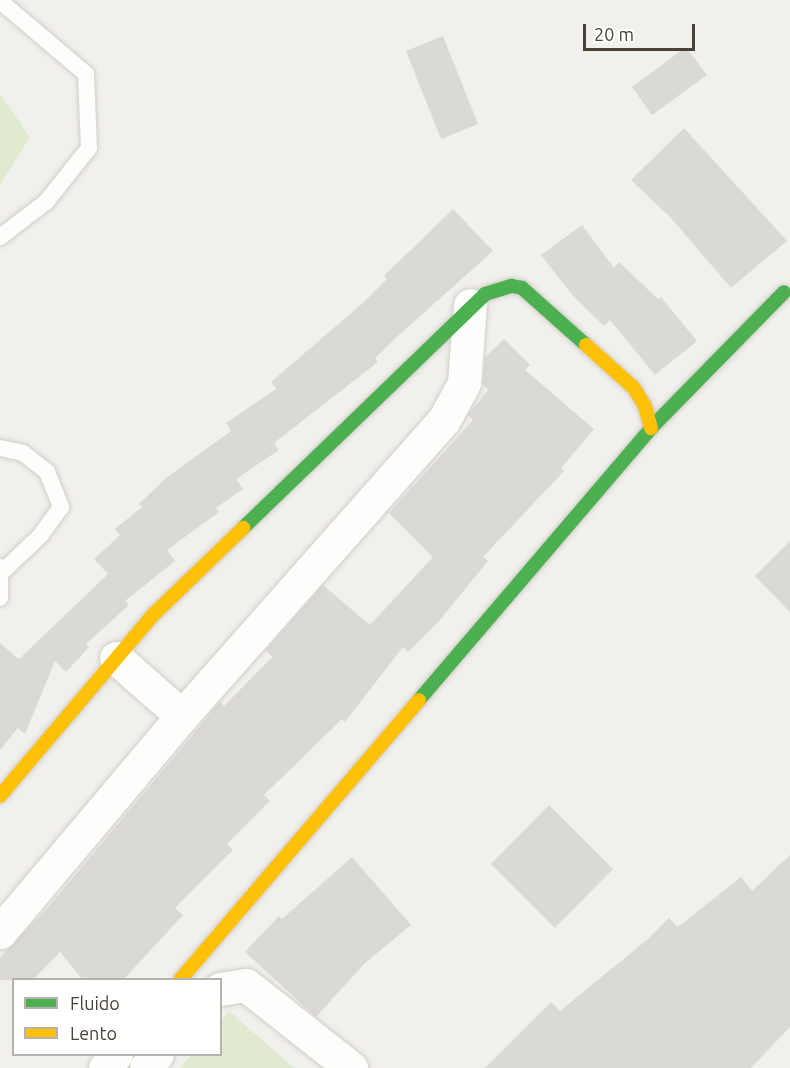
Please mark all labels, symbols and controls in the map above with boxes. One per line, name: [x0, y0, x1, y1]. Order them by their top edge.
scale bar: [586, 12, 698, 50]
text: 20 m: [594, 24, 634, 44]
legend: [12, 978, 222, 1056]
text: Fluido: [70, 993, 120, 1013]
text: Lento: [70, 1023, 117, 1043]

